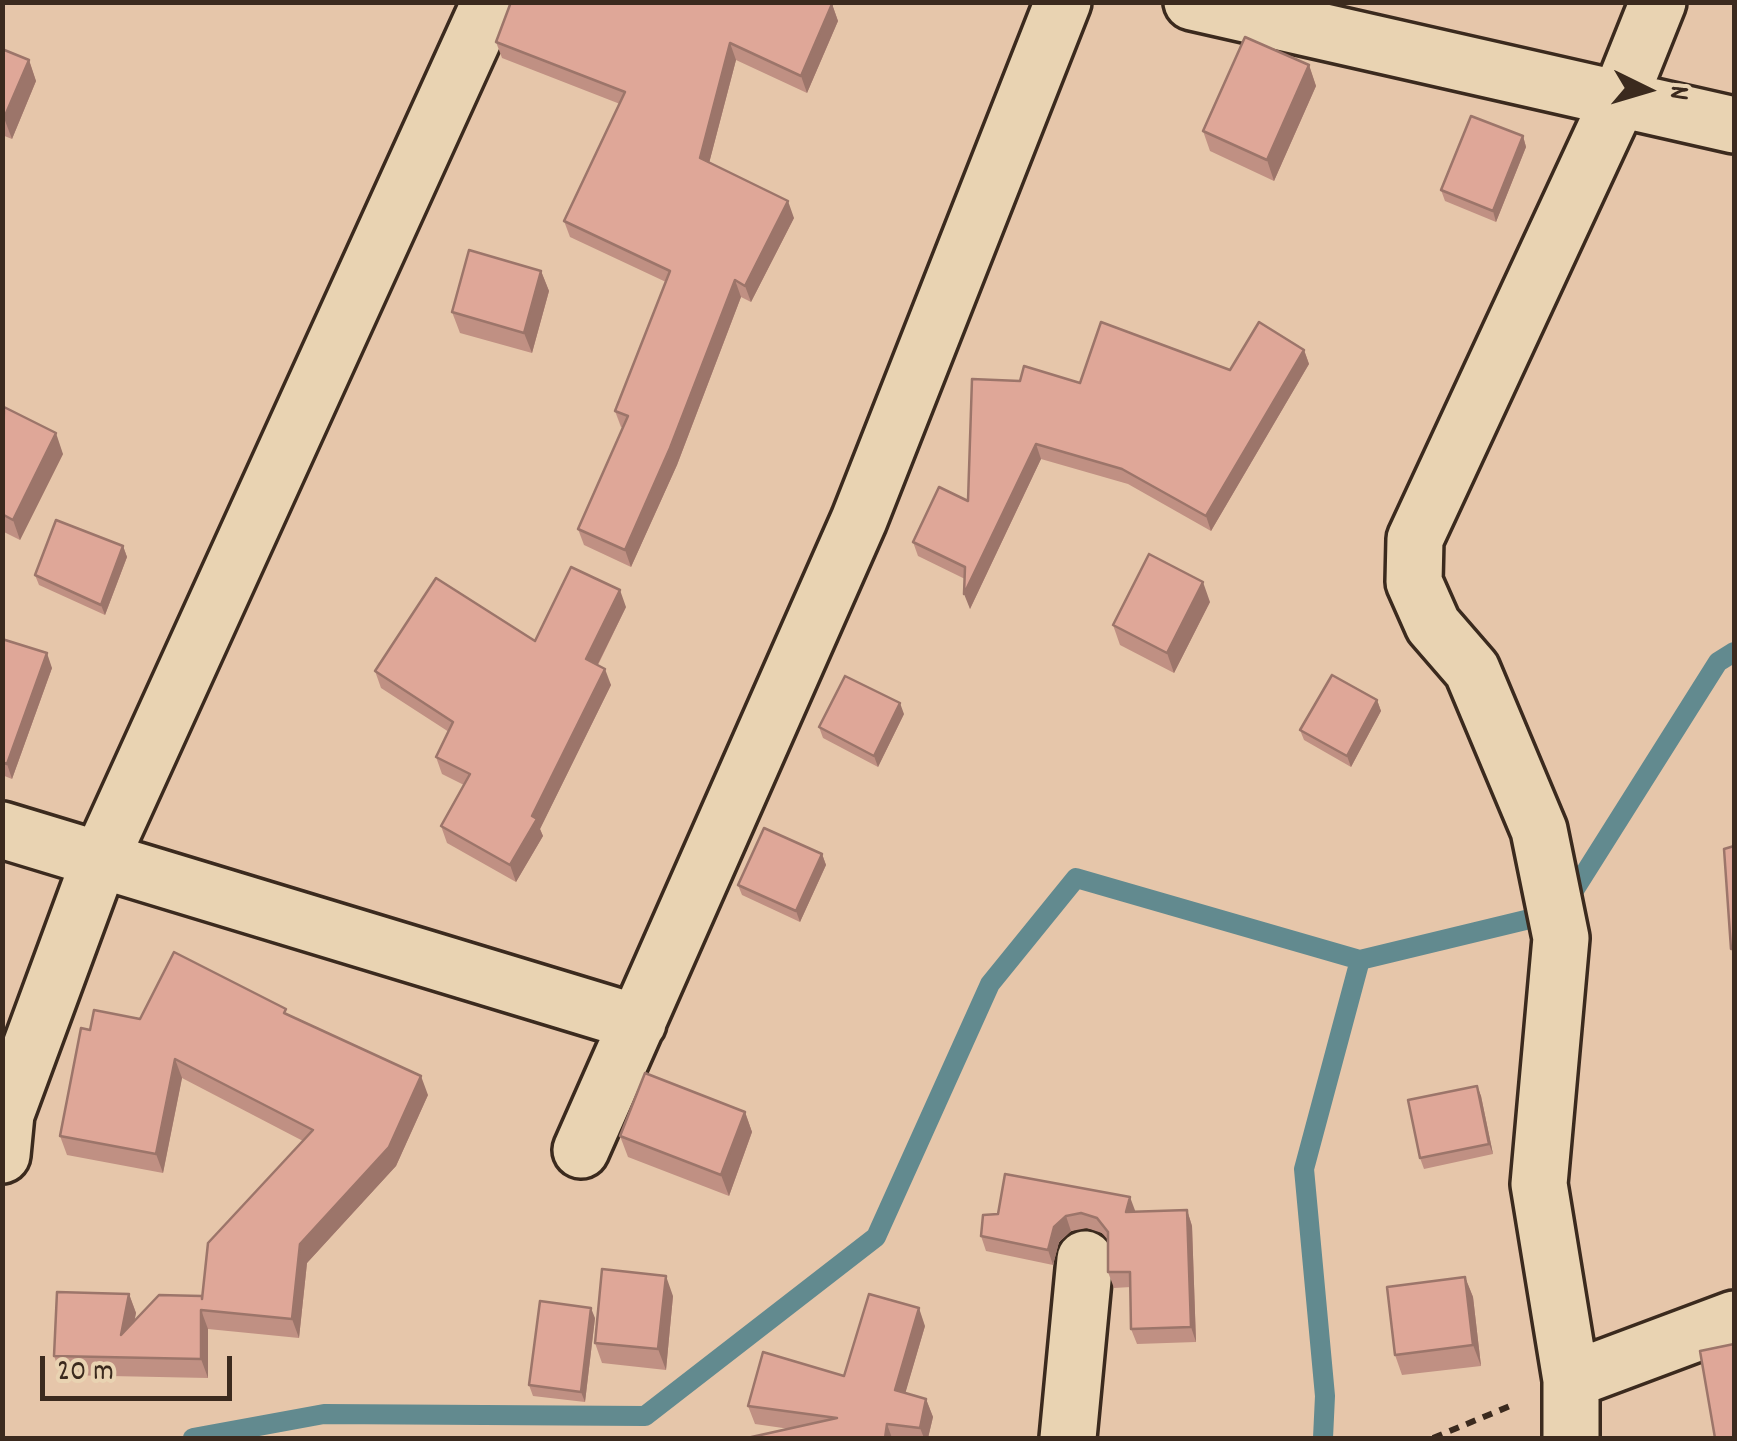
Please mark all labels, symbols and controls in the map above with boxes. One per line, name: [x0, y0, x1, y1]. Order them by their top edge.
north arrow: [1597, 40, 1697, 140]
text: N: [1656, 84, 1697, 101]
scale bar: [45, 1336, 238, 1398]
text: 20 m: [57, 1352, 114, 1395]

